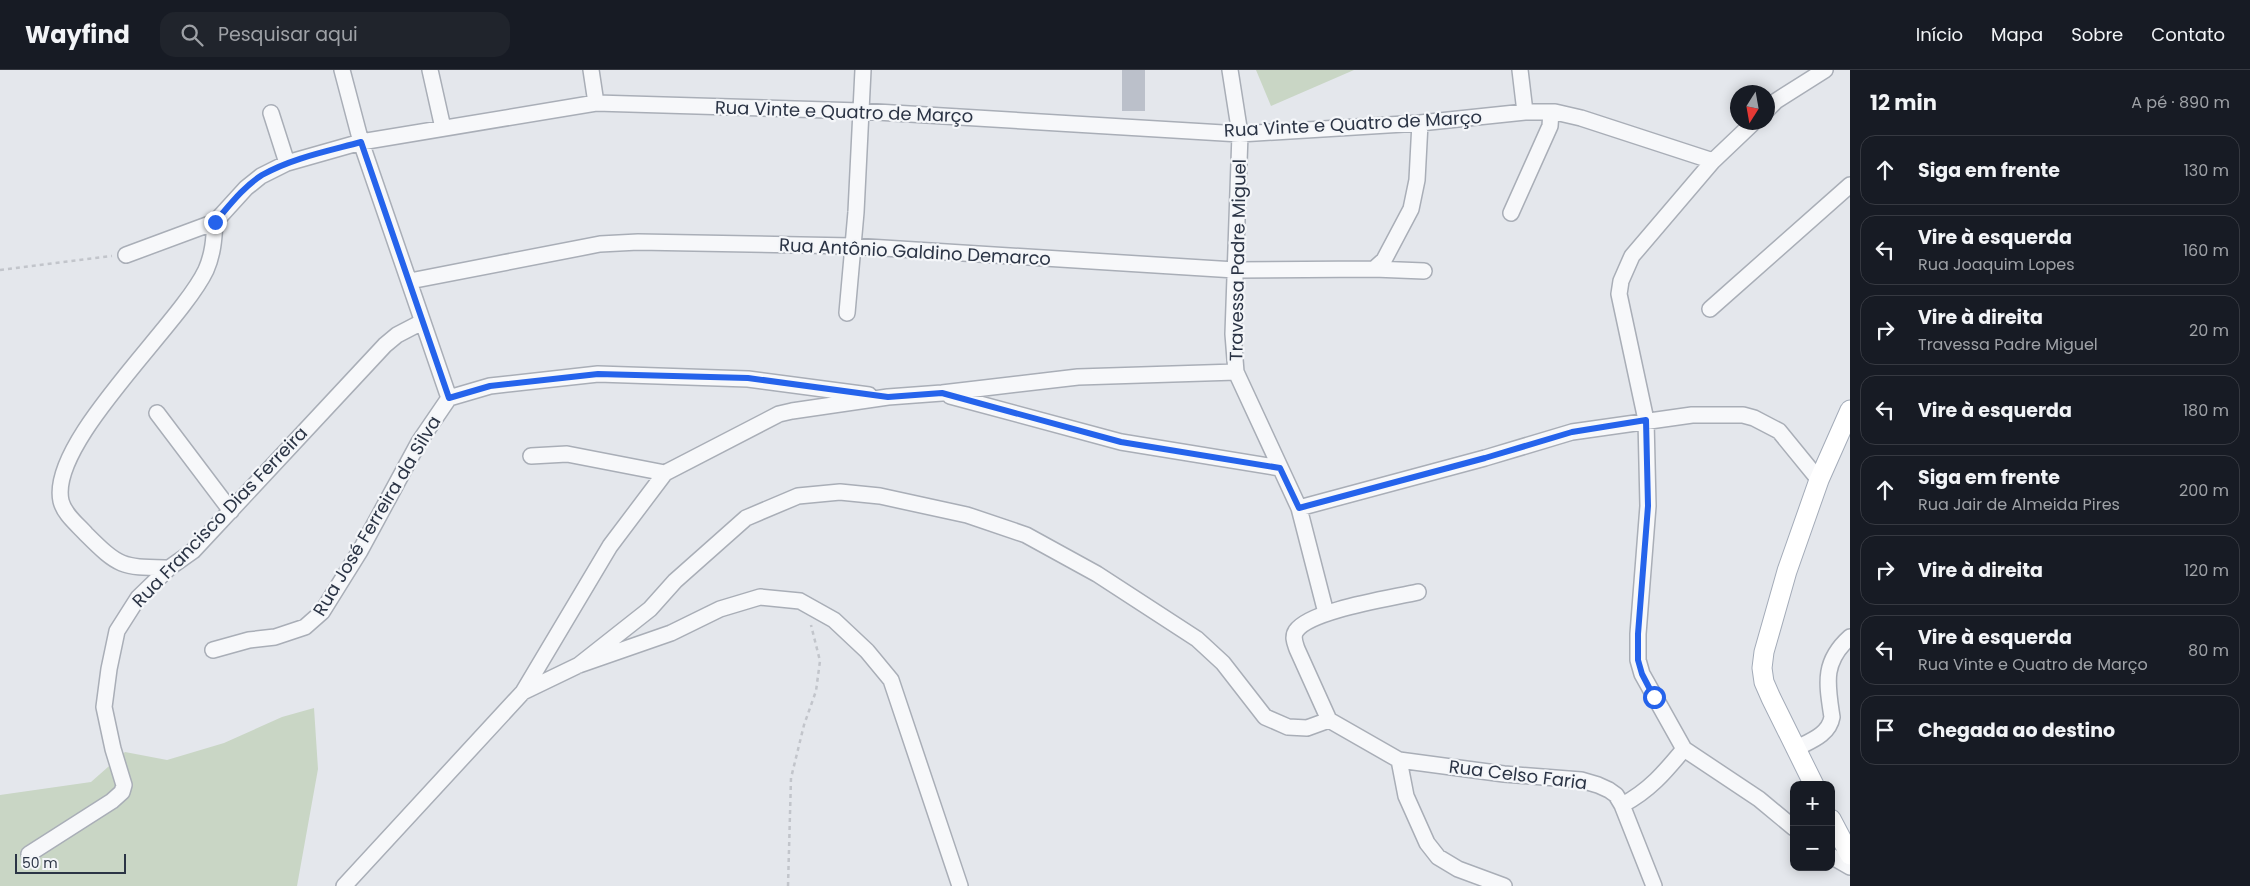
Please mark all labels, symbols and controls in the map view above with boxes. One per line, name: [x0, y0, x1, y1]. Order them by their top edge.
search box: [160, 12, 510, 57]
text: Wayfind: [25, 18, 130, 51]
icon: search: [178, 21, 206, 49]
text: Pesquisar aqui: [218, 21, 358, 48]
text: Início: [1916, 22, 1963, 47]
text: Mapa: [1991, 22, 2043, 47]
text: Sobre: [2071, 22, 2123, 47]
text: Contato: [2151, 22, 2225, 47]
north arrow: [1730, 85, 1775, 130]
text: 12 min: [1870, 88, 1937, 117]
text: A pé · 890 m: [2131, 91, 2230, 114]
street label: Rua Vinte e Quatro de Março: [714, 94, 974, 129]
street label: Rua Vinte e Quatro de Março: [1223, 104, 1483, 143]
icon: ahead: [1871, 156, 1899, 184]
text: Siga em frente: [1918, 157, 2060, 184]
street label: Travessa Padre Miguel: [1223, 159, 1252, 361]
text: 130 m: [2184, 159, 2229, 182]
route end: [204, 211, 227, 234]
text: Vire à esquerda: [1918, 224, 2072, 251]
street label: Rua Antônio Galdino Demarco: [778, 232, 1052, 271]
icon: left: [1871, 236, 1899, 264]
text: 160 m: [2183, 239, 2229, 262]
text: Rua Joaquim Lopes: [1918, 253, 2075, 276]
text: Vire à direita: [1918, 304, 2043, 331]
icon: right: [1871, 316, 1899, 344]
text: 20 m: [2189, 319, 2229, 342]
text: Travessa Padre Miguel: [1918, 333, 2098, 356]
icon: left: [1871, 396, 1899, 424]
text: Vire à esquerda: [1918, 397, 2072, 424]
text: 180 m: [2183, 399, 2229, 422]
street label: Rua José Ferreira da Silva: [307, 411, 446, 621]
street label: Rua Francisco Dias Ferreira: [126, 421, 313, 613]
text: Siga em frente: [1918, 464, 2060, 491]
icon: ahead: [1871, 476, 1899, 504]
text: 200 m: [2179, 479, 2229, 502]
text: Rua Jair de Almeida Pires: [1918, 493, 2120, 516]
icon: right: [1871, 556, 1899, 584]
text: Vire à direita: [1918, 557, 2043, 584]
text: 120 m: [2184, 559, 2229, 582]
text: Vire à esquerda: [1918, 624, 2072, 651]
icon: left: [1871, 636, 1899, 664]
text: 80 m: [2188, 639, 2229, 662]
text: Rua Vinte e Quatro de Março: [1918, 653, 2148, 676]
route start: [1643, 686, 1666, 709]
icon: arrive: [1871, 716, 1899, 744]
text: Chegada ao destino: [1918, 717, 2115, 744]
street label: Rua Celso Faria: [1447, 754, 1589, 795]
map controls: [1790, 781, 1835, 871]
button: +: [1790, 781, 1835, 826]
button: −: [1790, 826, 1835, 871]
scale bar: [15, 851, 126, 874]
text: 50 m: [22, 853, 58, 873]

